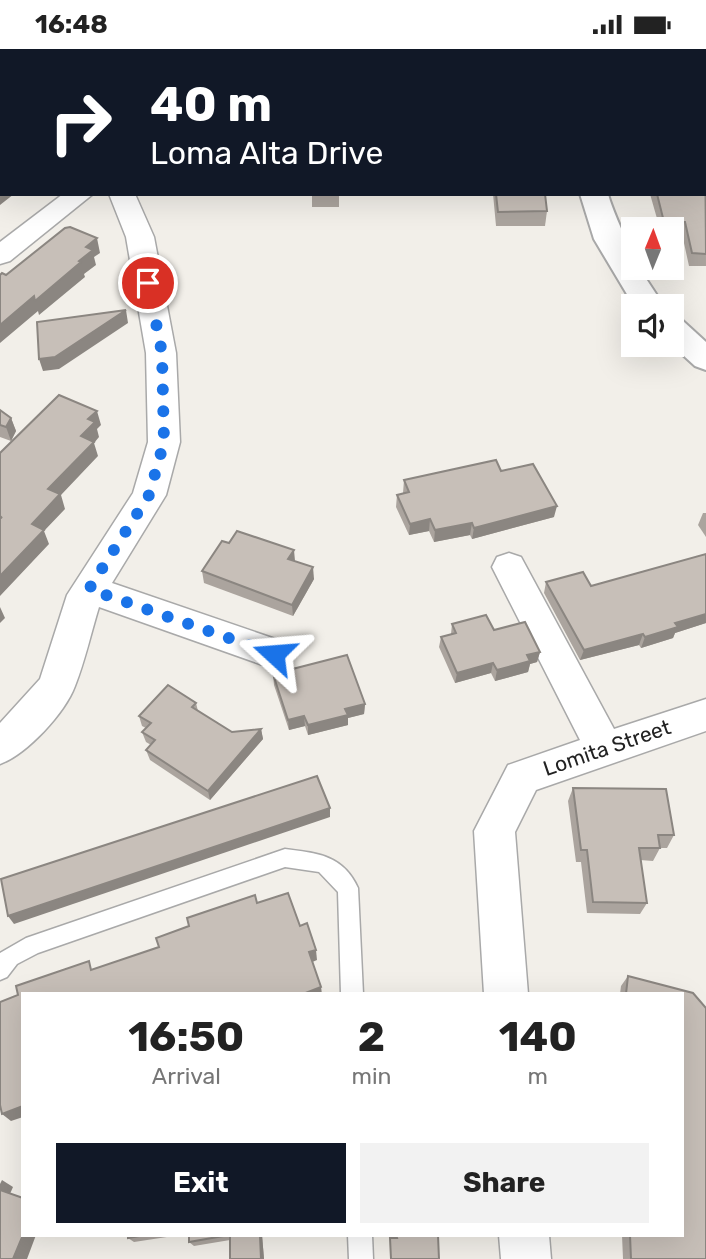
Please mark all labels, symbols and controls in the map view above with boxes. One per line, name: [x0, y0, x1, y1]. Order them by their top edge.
text: 16:48: [35, 9, 108, 40]
text: 40 m: [150, 75, 272, 133]
icon: right: [35, 77, 126, 168]
text: Loma Alta Drive: [150, 134, 383, 172]
north arrow: [621, 217, 684, 280]
map controls: [621, 217, 684, 357]
pin: [118, 253, 178, 313]
icon: arrive: [129, 264, 167, 302]
button: sound: [621, 294, 684, 357]
position arrow: [237, 617, 311, 691]
street label: Lomita Street: [540, 714, 674, 781]
text: 16:50: [128, 1012, 244, 1062]
text: 2: [358, 1012, 385, 1062]
text: 140: [499, 1012, 577, 1062]
text: Arrival: [152, 1062, 221, 1090]
text: min: [352, 1062, 391, 1090]
text: m: [527, 1062, 548, 1090]
button: Exit: [56, 1143, 346, 1223]
button: Share: [360, 1143, 649, 1223]

